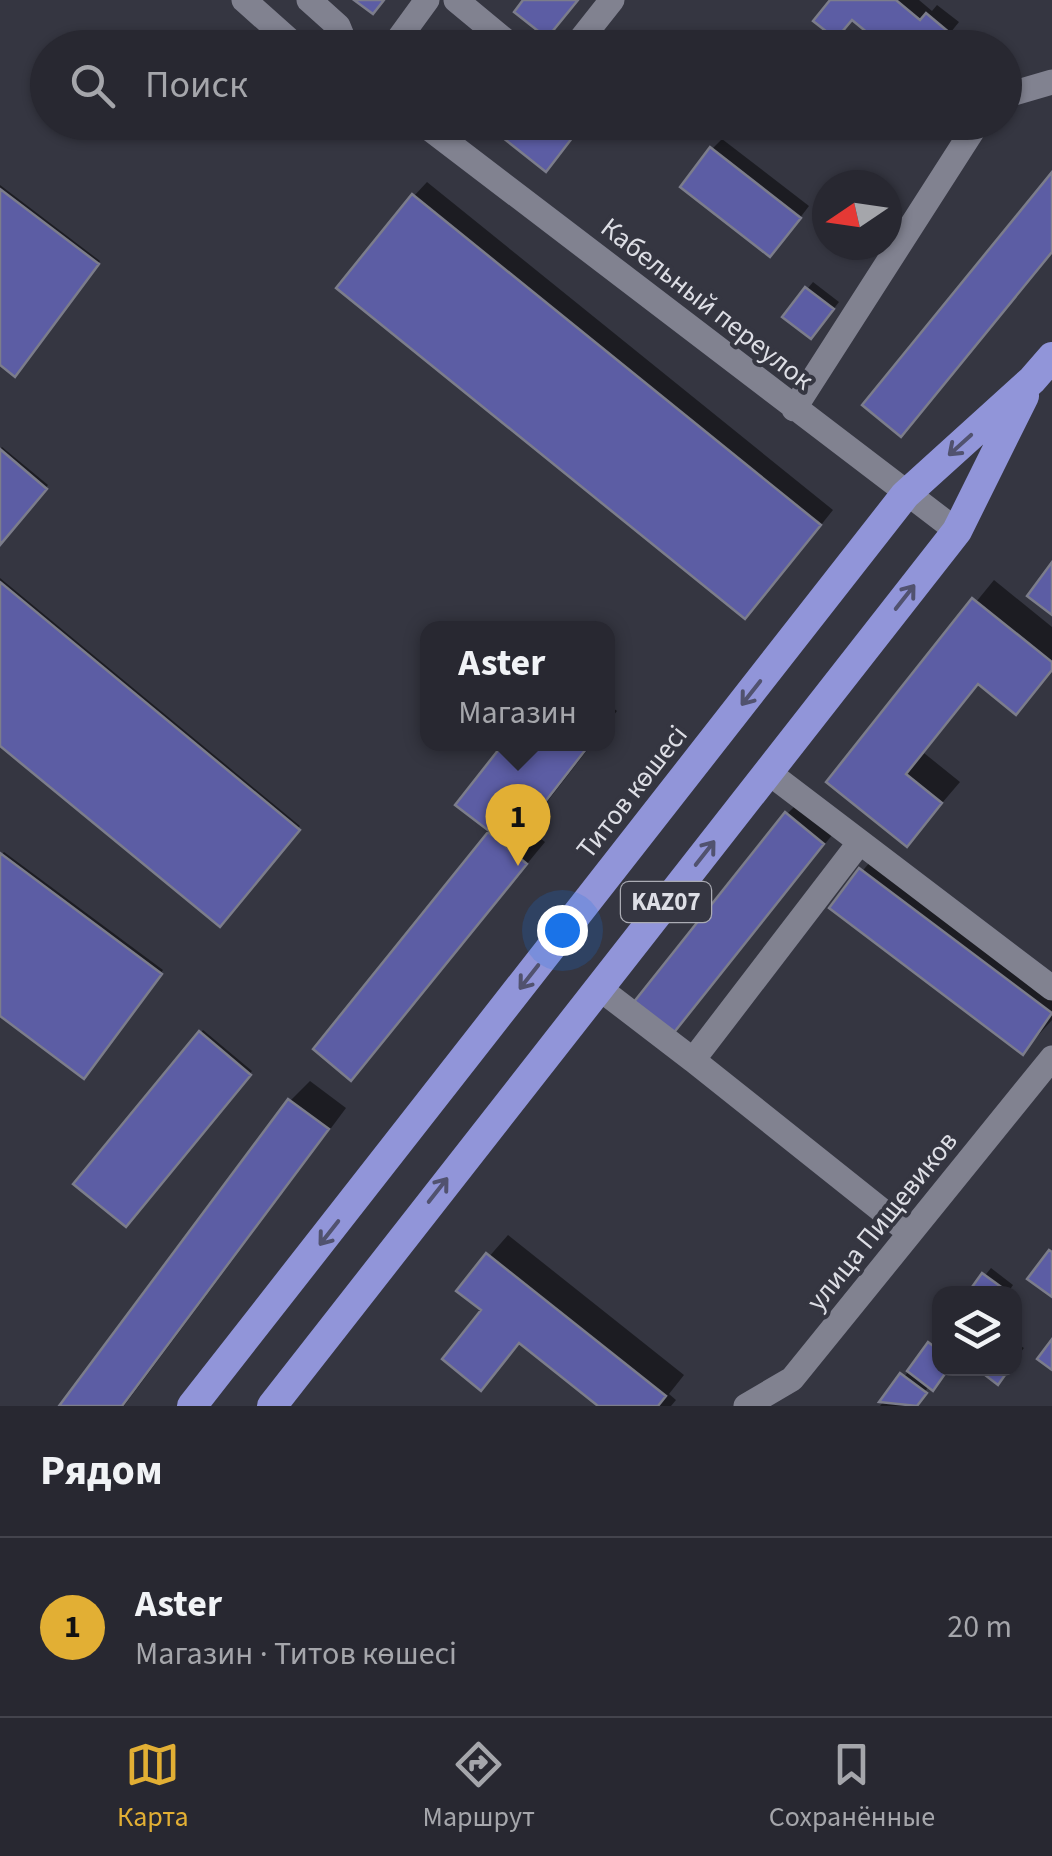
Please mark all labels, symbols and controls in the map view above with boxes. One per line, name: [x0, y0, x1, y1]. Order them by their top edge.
search box: [30, 30, 1022, 140]
icon: search: [65, 58, 120, 113]
text: Поиск: [145, 58, 248, 112]
north arrow: [812, 170, 902, 260]
street label: Кабельный переулок: [592, 208, 822, 400]
one-way arrow: [948, 434, 973, 457]
one-way arrow: [895, 584, 916, 611]
popup: [420, 621, 615, 751]
text: Aster: [458, 636, 545, 690]
one-way arrow: [740, 679, 761, 706]
text: Магазин: [458, 690, 577, 736]
street label: Титов көшесі: [567, 717, 697, 867]
pin: 1: [486, 784, 550, 866]
one-way arrow: [694, 840, 716, 866]
road number: KAZ07: [621, 882, 711, 922]
your location: [537, 905, 588, 956]
one-way arrow: [518, 963, 540, 989]
street label: улица Пищевиков: [797, 1123, 967, 1319]
one-way arrow: [427, 1178, 449, 1204]
one-way arrow: [318, 1219, 340, 1245]
map controls: [932, 1286, 1022, 1376]
button: layers: [932, 1286, 1022, 1376]
text: Рядом: [40, 1441, 163, 1501]
text: Aster: [135, 1577, 222, 1631]
text: 1: [64, 1604, 81, 1650]
text: 20 m: [947, 1604, 1012, 1650]
text: Магазин · Титов көшесі: [135, 1631, 457, 1677]
tab: Карта: [117, 1737, 189, 1837]
tab: Маршрут: [423, 1737, 535, 1837]
tab: Сохранённые: [769, 1737, 935, 1837]

